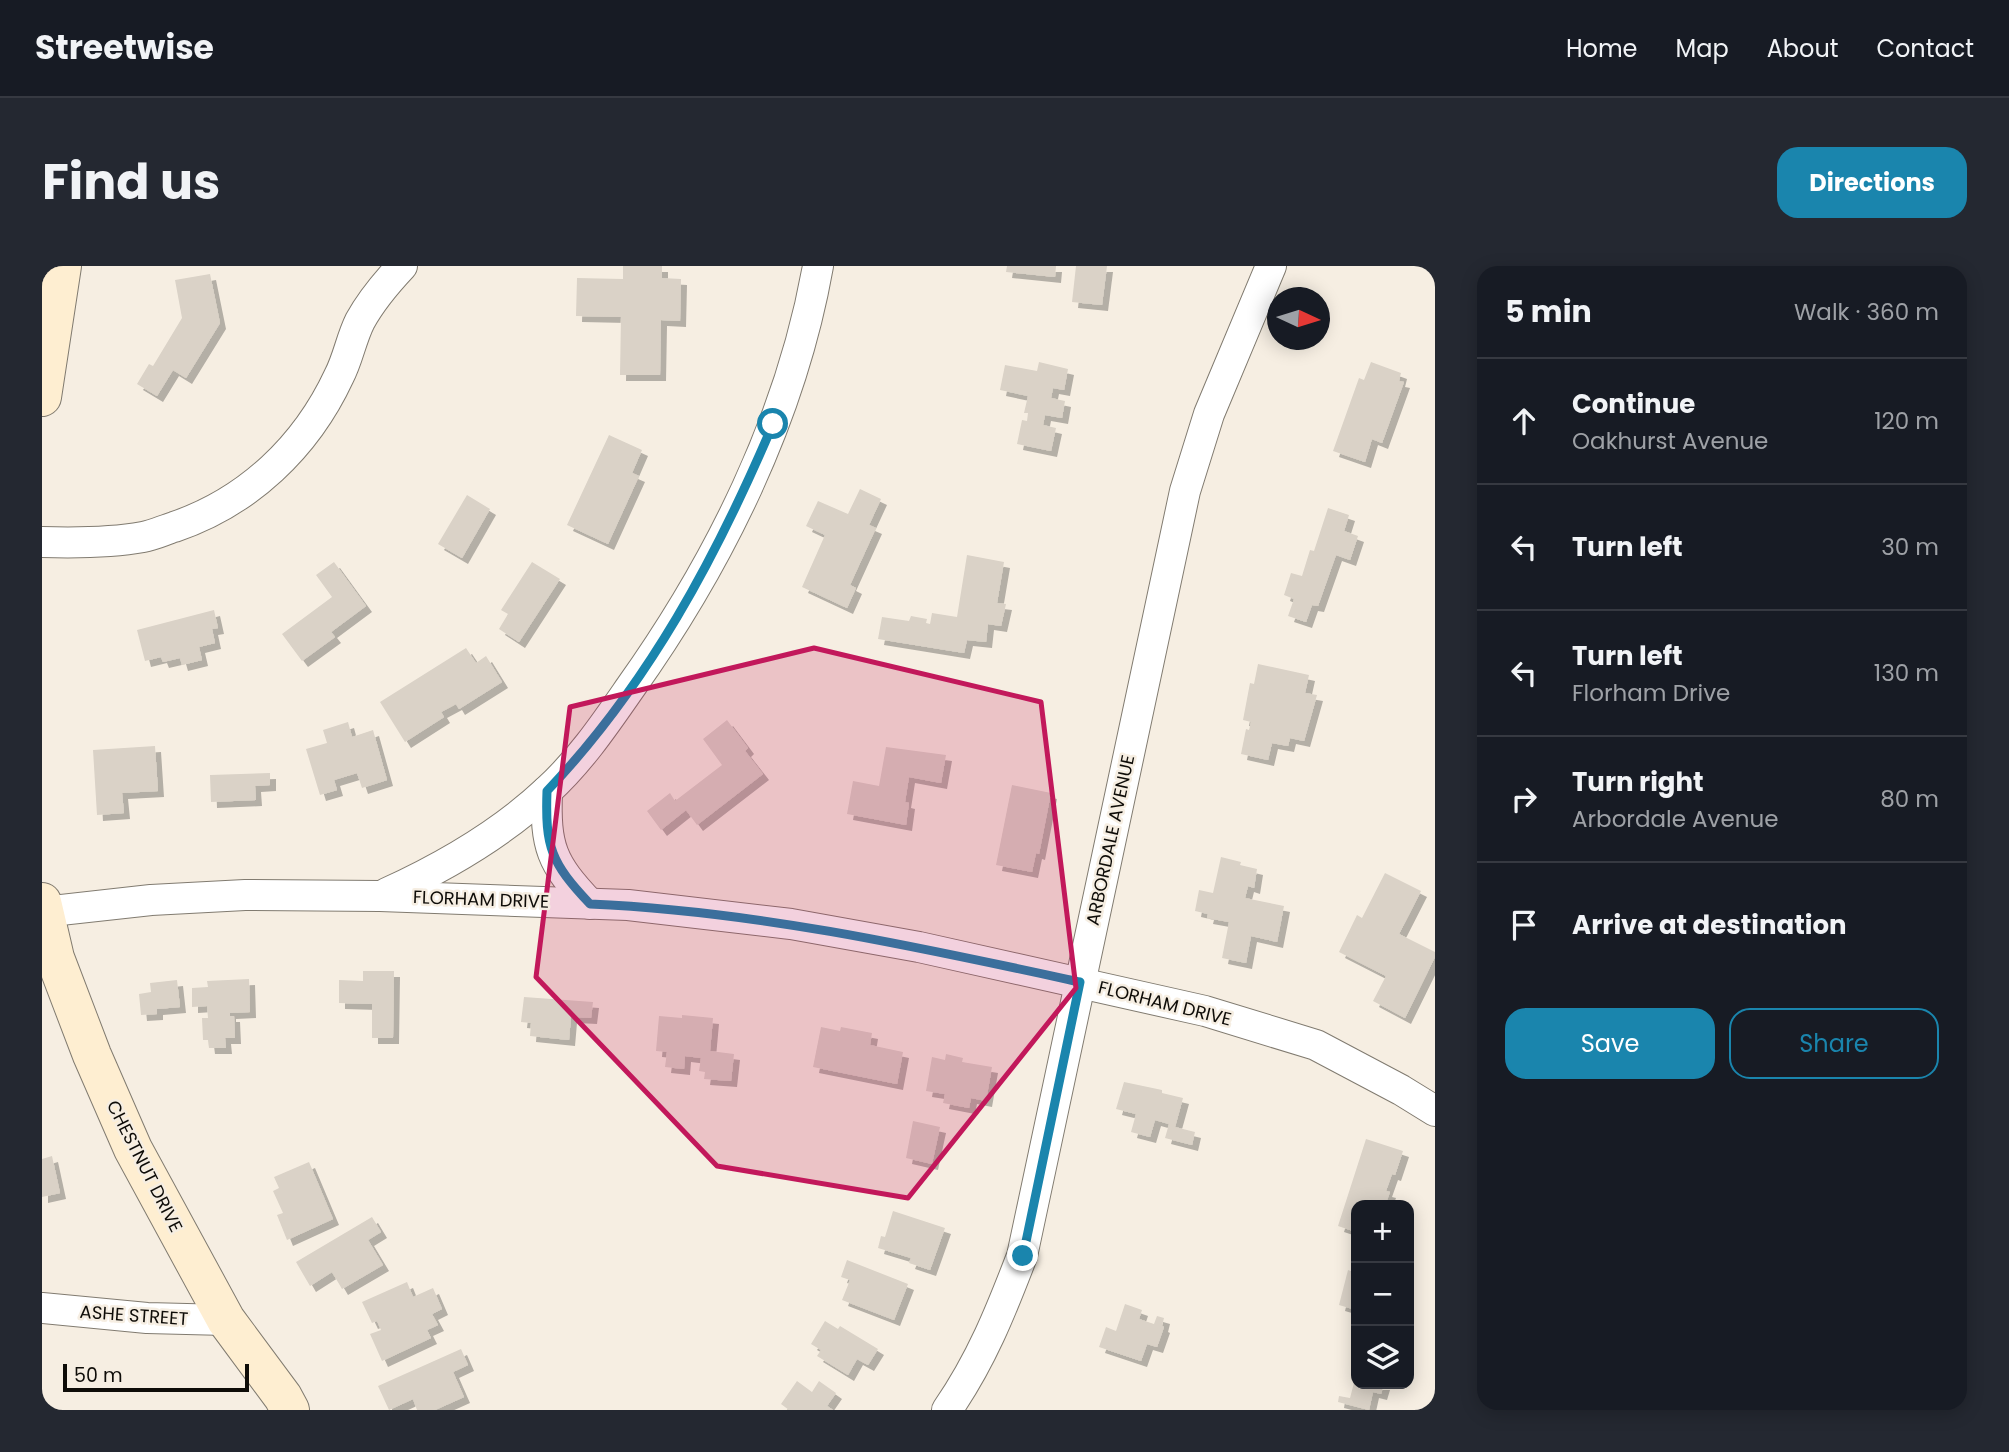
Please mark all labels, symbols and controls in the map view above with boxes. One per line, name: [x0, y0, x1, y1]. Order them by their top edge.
text: Streetwise: [35, 24, 214, 71]
text: Home: [1566, 32, 1638, 65]
text: Map: [1676, 32, 1729, 65]
text: About: [1767, 32, 1838, 65]
text: Contact: [1876, 32, 1974, 65]
button: Directions: [1777, 147, 1967, 218]
text: Find us: [42, 148, 220, 216]
north arrow: [1267, 287, 1330, 350]
text: 5 min: [1505, 290, 1592, 333]
text: Walk · 360 m: [1794, 296, 1939, 328]
text: Continue: [1572, 386, 1695, 422]
icon: ahead: [1505, 402, 1543, 440]
text: 120 m: [1874, 405, 1939, 437]
route start: [757, 408, 788, 439]
text: Oakhurst Avenue: [1572, 425, 1768, 457]
icon: left: [1505, 528, 1543, 566]
text: Turn left: [1572, 529, 1683, 565]
text: 30 m: [1881, 531, 1939, 563]
text: Turn left: [1572, 638, 1683, 674]
icon: left: [1505, 654, 1543, 692]
text: 130 m: [1874, 657, 1939, 689]
text: Florham Drive: [1572, 677, 1730, 709]
street label: ARBORDALE AVENUE: [1080, 753, 1140, 927]
text: Turn right: [1572, 764, 1704, 800]
icon: right: [1505, 780, 1543, 818]
text: 80 m: [1880, 783, 1939, 815]
text: Arbordale Avenue: [1572, 803, 1778, 835]
street label: FLORHAM DRIVE: [412, 884, 550, 914]
icon: arrive: [1505, 906, 1543, 944]
text: Arrive at destination: [1572, 907, 1847, 943]
street label: FLORHAM DRIVE: [1096, 974, 1234, 1032]
button: Save: [1505, 1008, 1715, 1079]
button: Share: [1729, 1008, 1939, 1079]
street label: CHESTNUT DRIVE: [101, 1096, 189, 1236]
map controls: [1351, 1200, 1414, 1389]
button: +: [1351, 1200, 1414, 1263]
route end: [1007, 1240, 1038, 1271]
button: −: [1351, 1263, 1414, 1326]
street label: ASHE STREET: [79, 1299, 189, 1331]
button: layers: [1351, 1326, 1414, 1389]
scale bar: [63, 1361, 248, 1393]
text: 50 m: [74, 1362, 123, 1389]

